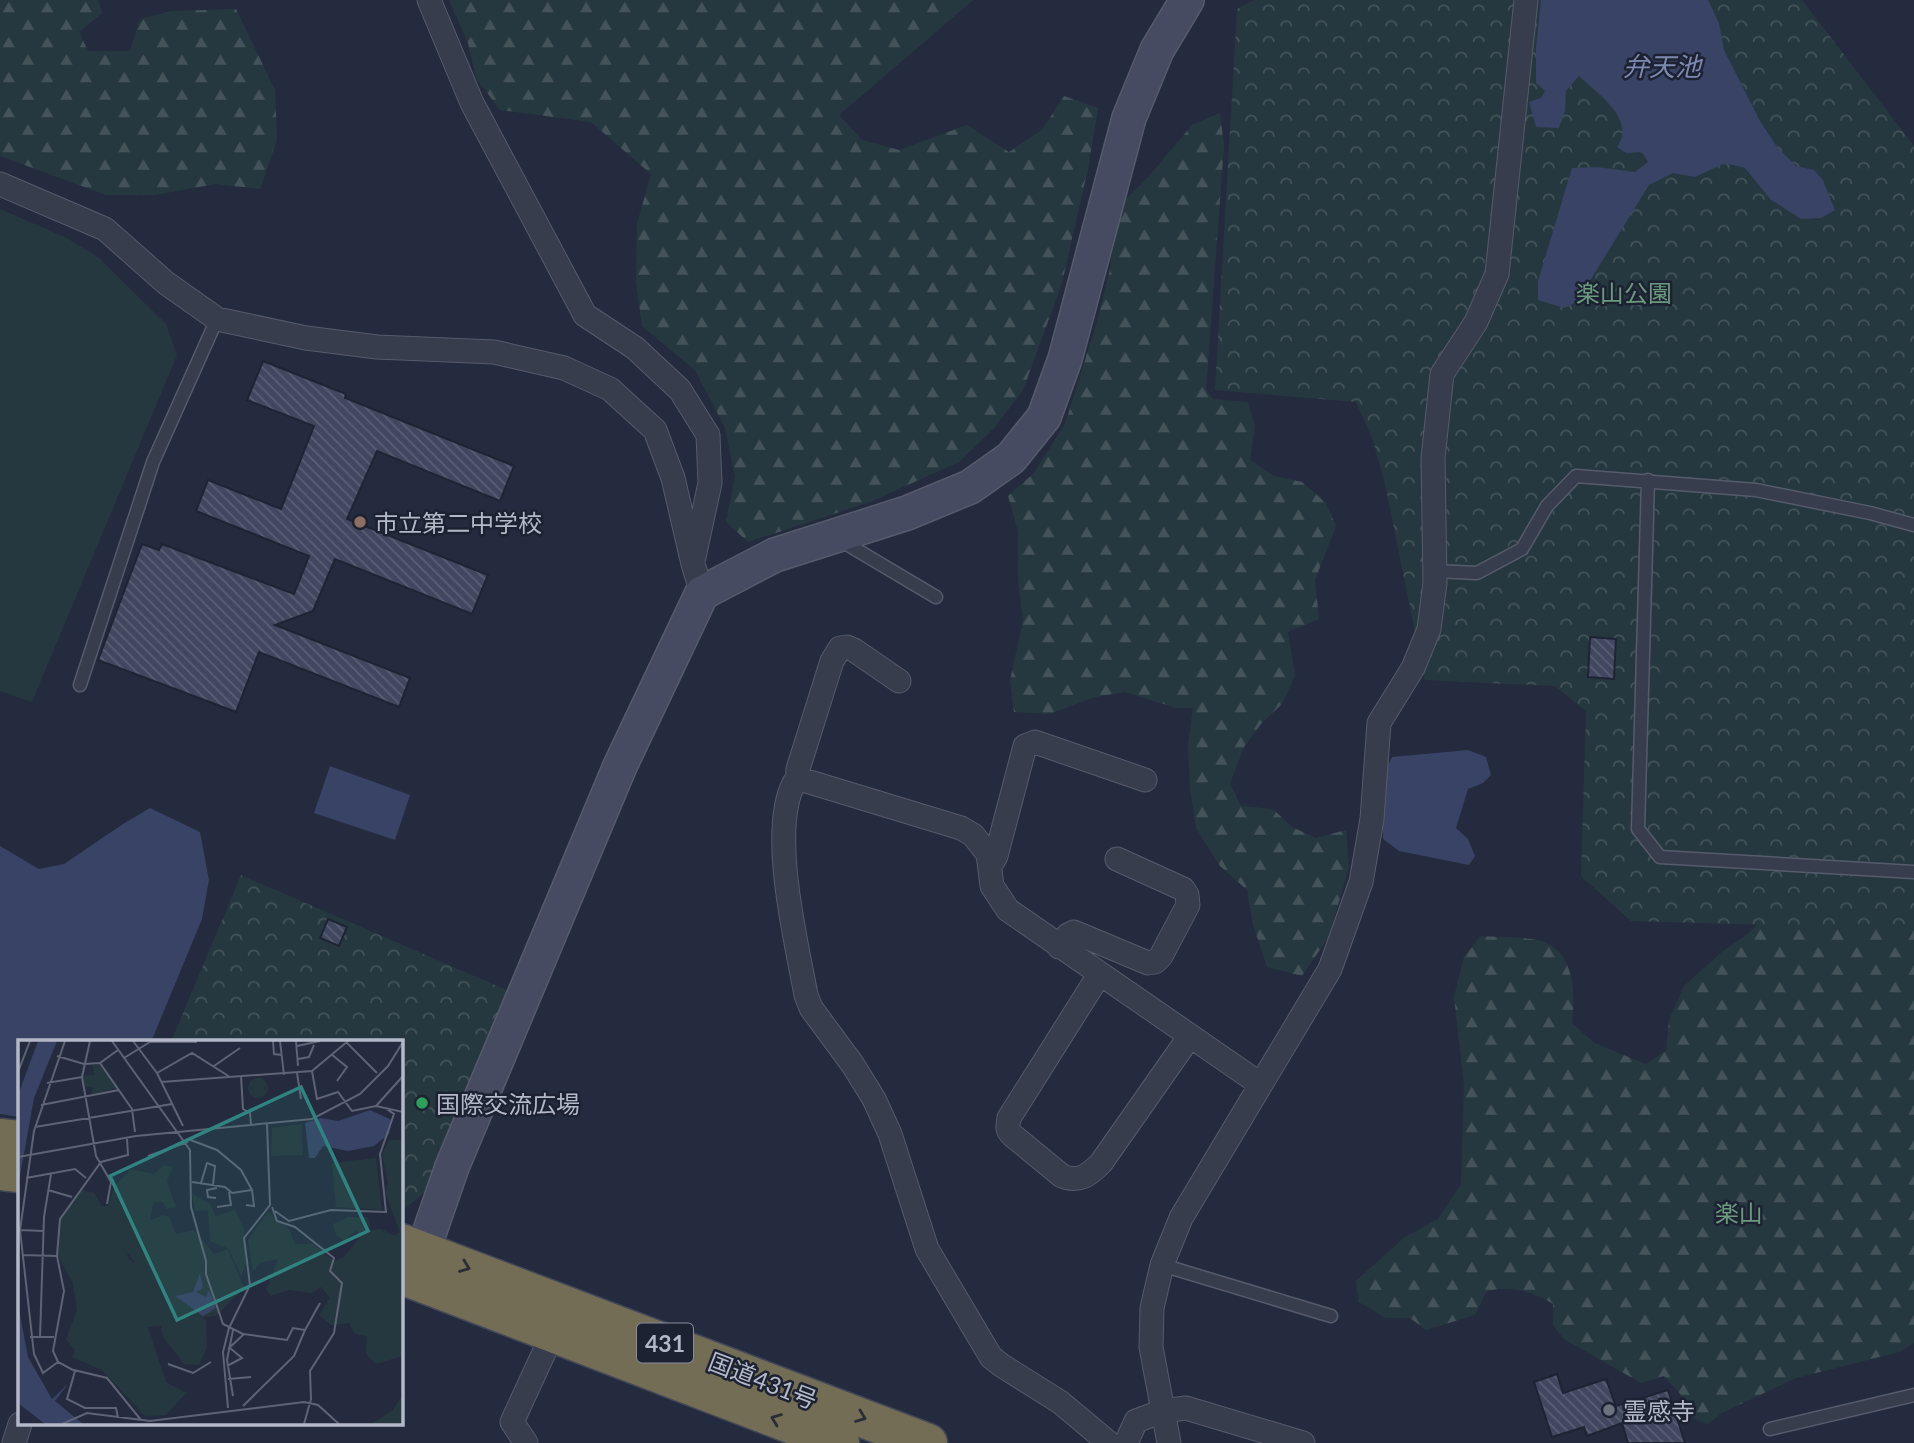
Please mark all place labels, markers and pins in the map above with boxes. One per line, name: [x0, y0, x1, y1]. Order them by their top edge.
place label: 市立第二中学校: [374, 508, 542, 537]
marker: 市立第二中学校: [352, 514, 368, 530]
place label: 国際交流広場: [436, 1089, 580, 1118]
marker: 国際交流広場: [414, 1095, 430, 1111]
place label: 霊感寺: [1623, 1396, 1695, 1425]
marker: 霊感寺: [1601, 1402, 1617, 1418]

